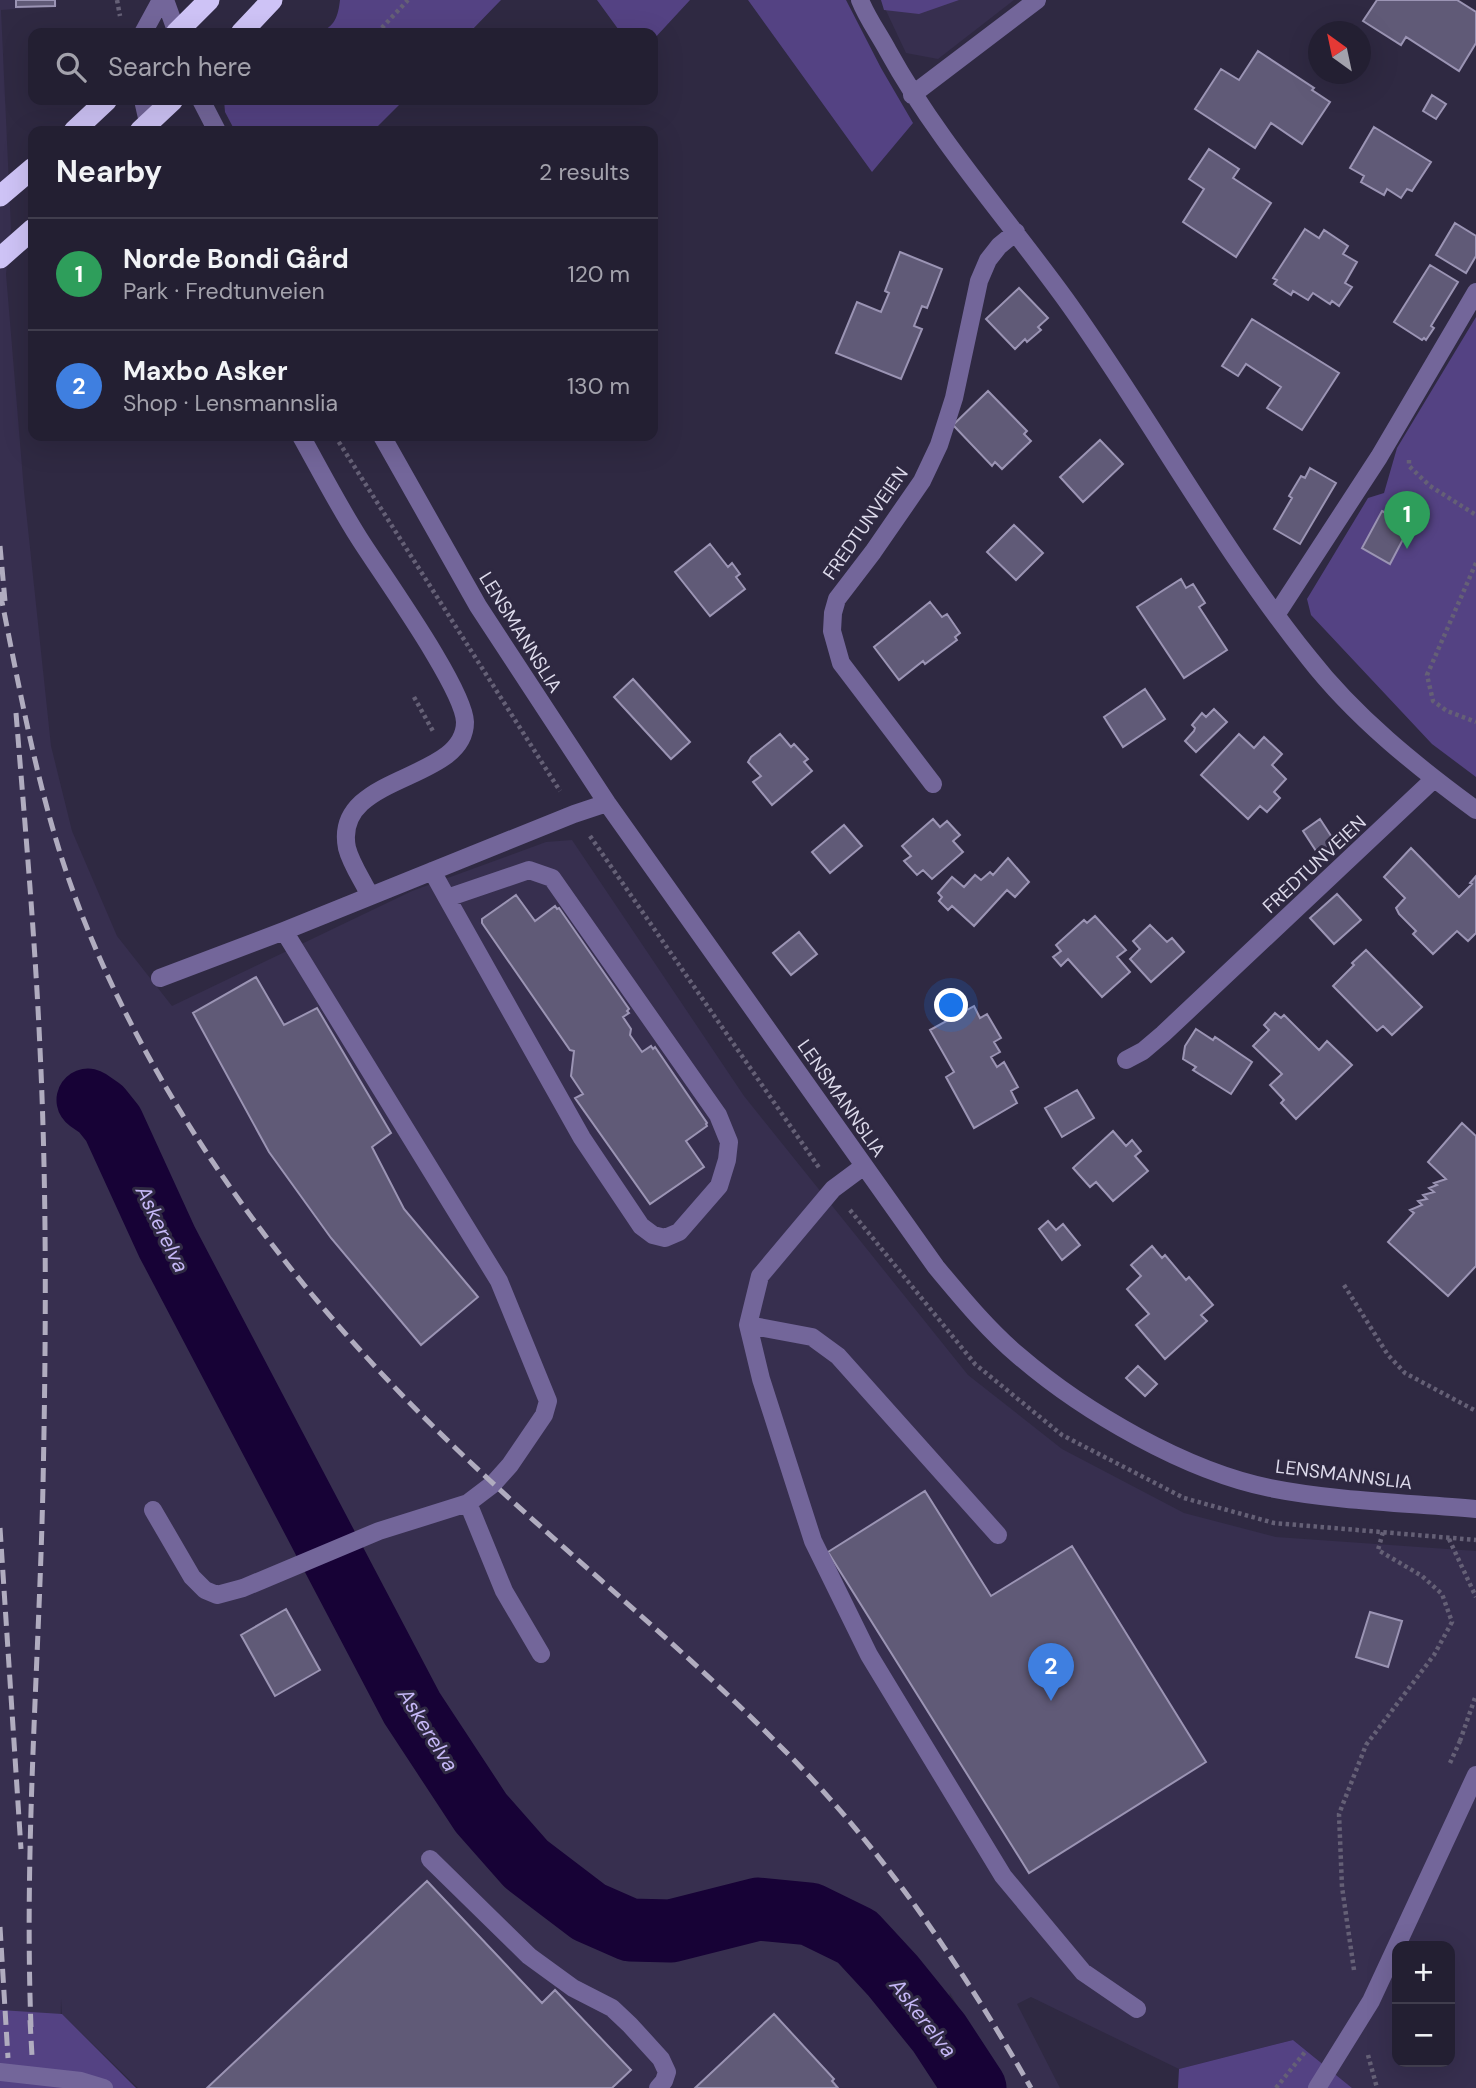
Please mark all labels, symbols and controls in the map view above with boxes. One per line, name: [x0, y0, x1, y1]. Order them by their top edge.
north arrow: [1308, 21, 1371, 84]
search box: [28, 28, 658, 105]
icon: search: [52, 48, 90, 86]
text: Search here: [108, 50, 251, 84]
text: Nearby: [56, 152, 162, 191]
text: 2 results: [539, 157, 630, 187]
text: Norde Bondi Gård: [123, 242, 349, 276]
text: 1: [75, 259, 83, 289]
text: 120 m: [567, 259, 630, 289]
text: Park · Fredtunveien: [123, 276, 325, 306]
text: Maxbo Asker: [123, 354, 288, 388]
text: 2: [72, 371, 86, 401]
text: 130 m: [567, 371, 630, 401]
text: Shop · Lensmannslia: [123, 388, 338, 418]
street label: FREDTUNVEIEN: [817, 462, 914, 585]
pin: 1: [1384, 491, 1430, 549]
street label: LENSMANNSLIA: [473, 567, 568, 698]
street label: FREDTUNVEIEN: [1257, 810, 1371, 919]
your location: [934, 988, 968, 1022]
street label: LENSMANNSLIA: [792, 1035, 892, 1162]
water label: Askerelva: [128, 1180, 195, 1277]
street label: LENSMANNSLIA: [1274, 1454, 1414, 1495]
pin: 2: [1028, 1643, 1074, 1701]
water label: Askerelva: [391, 1682, 465, 1777]
map controls: [1392, 1941, 1455, 2067]
button: +: [1392, 1941, 1455, 2004]
water label: Askerelva: [883, 1972, 963, 2064]
button: −: [1392, 2004, 1455, 2067]

